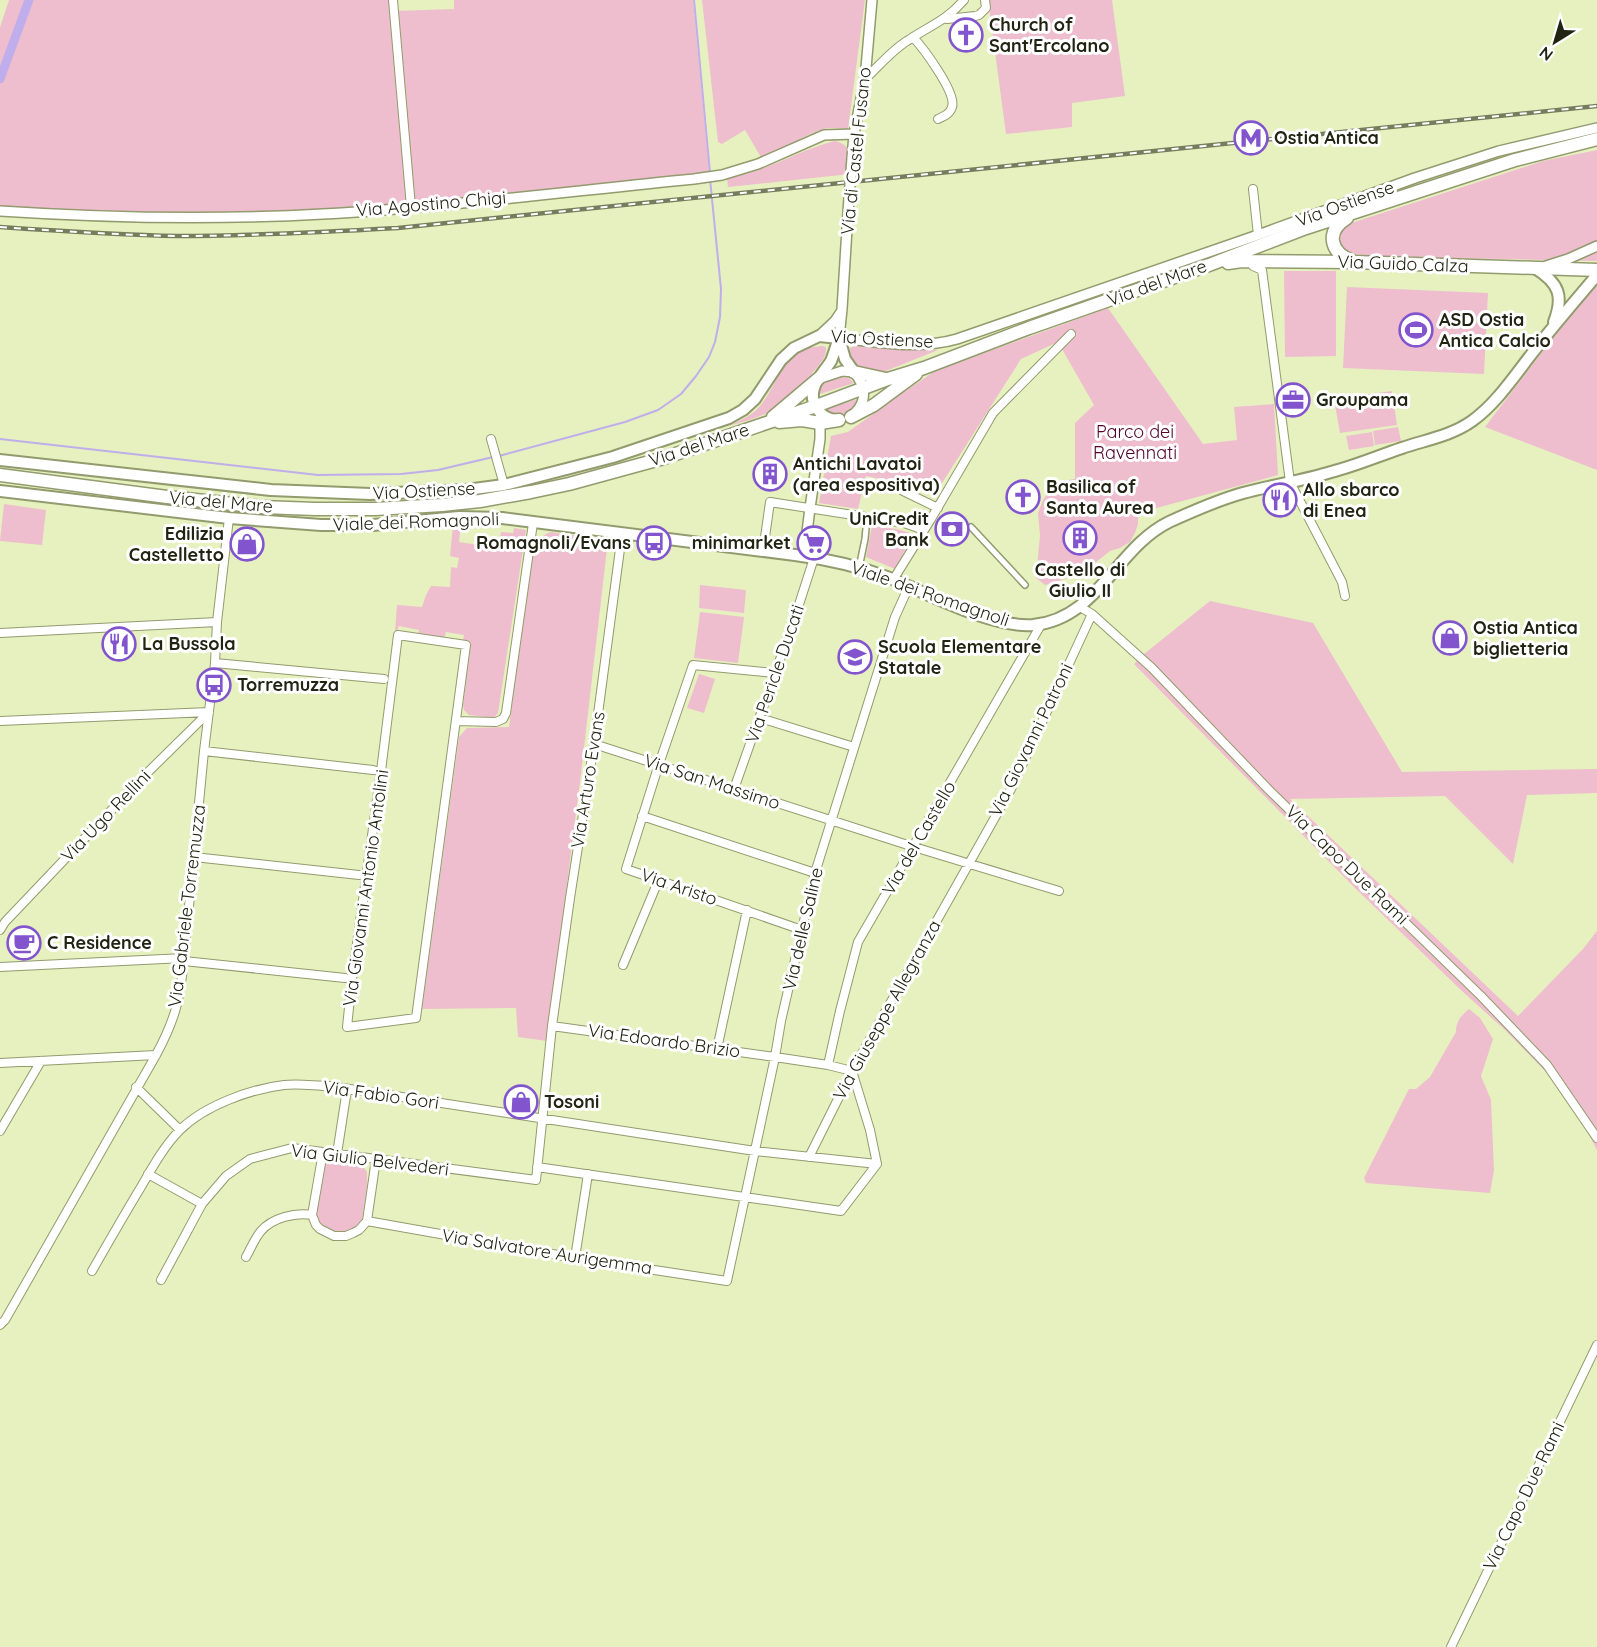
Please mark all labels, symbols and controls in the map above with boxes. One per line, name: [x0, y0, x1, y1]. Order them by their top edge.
north arrow: [1525, 12, 1585, 72]
place label: Church of Sant'Ercolano: [989, 13, 1109, 57]
church icon: Church of Sant'Ercolano: [948, 17, 984, 53]
text: N: [1535, 42, 1557, 66]
street label: Via di Castel Fusano: [835, 66, 876, 236]
metro station icon: Ostia Antica: [1233, 120, 1269, 156]
place label: Ostia Antica: [1274, 126, 1379, 149]
street label: Via Ostiense: [1292, 175, 1397, 232]
street label: Via Agostino Chigi: [355, 185, 507, 222]
street label: Via Guido Calza: [1337, 250, 1469, 277]
street label: Via del Mare: [1104, 254, 1210, 311]
place label: ASD Ostia Antica Calcio: [1439, 308, 1551, 352]
sports icon: ASD Ostia Antica Calcio: [1398, 312, 1434, 348]
street label: Via Ostiense: [830, 324, 934, 353]
office icon: Groupama: [1275, 382, 1311, 418]
place label: Groupama: [1316, 388, 1408, 411]
street label: Via del Mare: [646, 417, 752, 472]
park label: Parco dei Ravennati: [1093, 420, 1177, 464]
place label: Antichi Lavatoi (area espositiva): [793, 452, 939, 496]
building icon: Antichi Lavatoi (area espositiva): [752, 456, 788, 492]
place label: Basilica of Santa Aurea: [1046, 475, 1154, 519]
street label: Via Ostiense: [372, 476, 476, 505]
place label: Allo sbarco di Enea: [1303, 478, 1400, 522]
church icon: Basilica of Santa Aurea: [1005, 479, 1041, 515]
restaurant icon: Allo sbarco di Enea: [1262, 482, 1298, 518]
street label: Via del Mare: [168, 486, 274, 518]
street label: Viale dei Romagnoli: [332, 507, 499, 536]
place label: UniCredit Bank: [849, 507, 929, 551]
bank icon: UniCredit Bank: [934, 511, 970, 547]
building icon: Castello di Giulio II: [1062, 520, 1098, 556]
place label: Edilizia Castelletto: [129, 522, 224, 566]
bus stop icon: Romagnoli/Evans: [636, 525, 672, 561]
supermarket icon: minimarket: [796, 525, 832, 561]
shop icon: Edilizia Castelletto: [229, 526, 265, 562]
place label: Romagnoli/Evans: [476, 531, 631, 554]
place label: minimarket: [692, 531, 791, 554]
street label: Viale dei Romagnoli: [848, 556, 1013, 631]
place label: Castello di Giulio II: [1035, 558, 1125, 602]
street label: Via Pericle Ducati: [740, 602, 809, 746]
place label: Ostia Antica biglietteria: [1473, 616, 1578, 660]
shop icon: Ostia Antica biglietteria: [1432, 620, 1468, 656]
restaurant icon: La Bussola: [101, 626, 137, 662]
place label: La Bussola: [142, 632, 236, 655]
place label: Scuola Elementare Statale: [878, 635, 1041, 679]
school or university icon: Scuola Elementare Statale: [837, 639, 873, 675]
street label: Via Giovanni Patroni: [983, 659, 1078, 820]
bus stop icon: Torremuzza: [196, 667, 232, 703]
place label: Torremuzza: [237, 673, 339, 696]
street label: Via Arturo Evans: [565, 710, 610, 850]
street label: Via San Massimo: [641, 749, 783, 814]
street label: Via Ugo Rellini: [56, 765, 155, 867]
street label: Via Giovanni Antonio Antolini: [337, 768, 394, 1008]
street label: Via del Castello: [877, 777, 961, 899]
street label: Via Capo Due Rami: [1281, 800, 1414, 929]
street label: Via Gabriele Torremuzza: [163, 803, 210, 1009]
street label: Via Aristo: [638, 863, 720, 910]
street label: Via delle Saline: [777, 865, 828, 993]
street label: Via Giuseppe Allegranza: [827, 916, 946, 1104]
cafe icon: C Residence: [6, 925, 42, 961]
place label: C Residence: [47, 931, 152, 954]
street label: Via Edoardo Brizio: [586, 1018, 742, 1063]
street label: Via Fabio Gori: [321, 1075, 441, 1114]
shop icon: Tosoni: [503, 1084, 539, 1120]
place label: Tosoni: [544, 1090, 599, 1113]
street label: Via Giulio Belvederi: [290, 1138, 450, 1181]
street label: Via Salvatore Aurigemma: [440, 1224, 654, 1279]
street label: Via Capo Due Rami: [1478, 1418, 1570, 1574]

